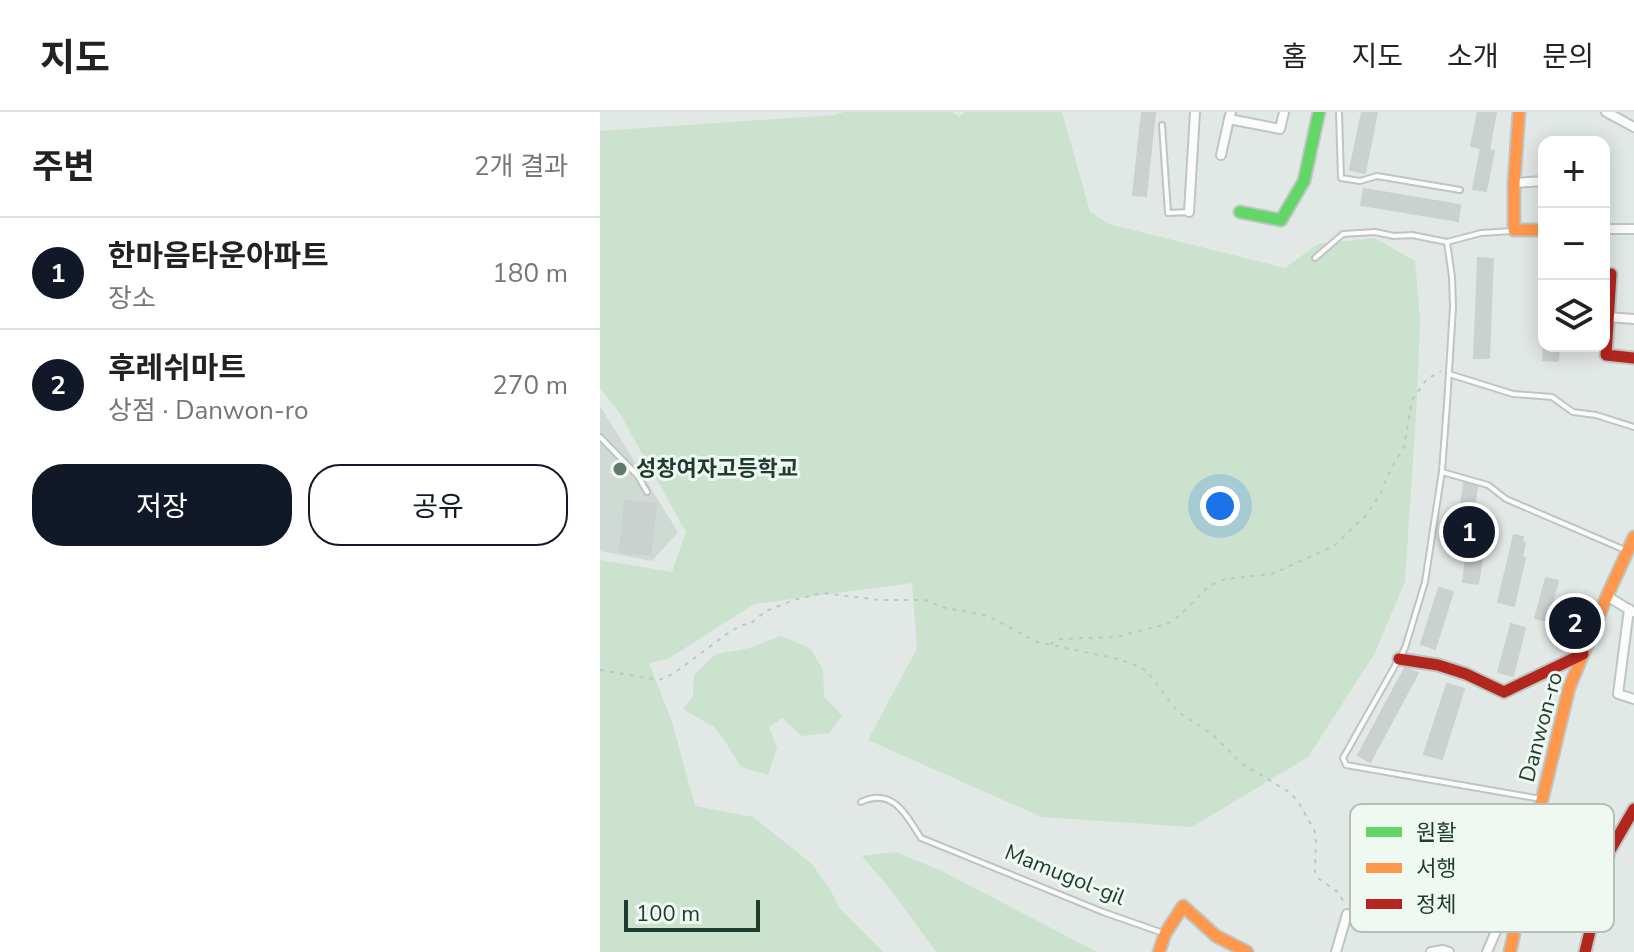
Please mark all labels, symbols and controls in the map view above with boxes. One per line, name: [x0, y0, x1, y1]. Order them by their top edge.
text: 지도: [40, 33, 110, 84]
text: 홈: [1282, 38, 1307, 76]
text: 지도: [1351, 38, 1403, 76]
text: 소개: [1447, 38, 1498, 76]
text: 문의: [1542, 38, 1594, 76]
map controls: [1538, 136, 1610, 352]
button: +: [1538, 136, 1610, 208]
text: 주변: [32, 144, 95, 190]
text: 2개 결과: [474, 149, 568, 184]
button: −: [1538, 208, 1610, 280]
text: 한마음타운아파트: [108, 236, 329, 277]
text: 1: [50, 256, 66, 291]
text: 180 m: [492, 256, 568, 291]
button: layers: [1538, 280, 1610, 352]
text: 장소: [108, 281, 156, 316]
text: 후레쉬마트: [108, 348, 246, 389]
text: 2: [50, 368, 66, 403]
text: 270 m: [492, 368, 568, 403]
text: 상점 · Danwon-ro: [108, 393, 308, 428]
place label: 성창여자고등학교: [636, 454, 798, 484]
marker: 성창여자고등학교: [611, 460, 629, 478]
button: 저장: [32, 464, 292, 546]
button: 공유: [308, 464, 568, 546]
your location: [1200, 486, 1240, 526]
pin: 1: [1443, 502, 1495, 562]
pin: 2: [1549, 593, 1601, 653]
street label: Danwon-ro: [1512, 669, 1570, 785]
legend: [1350, 804, 1614, 932]
text: 원활: [1416, 818, 1456, 848]
street label: Mamugol-gil: [1000, 837, 1130, 913]
text: 서행: [1416, 854, 1456, 884]
text: 정체: [1416, 890, 1456, 920]
scale bar: [624, 896, 760, 932]
text: 100 m: [636, 899, 700, 929]

